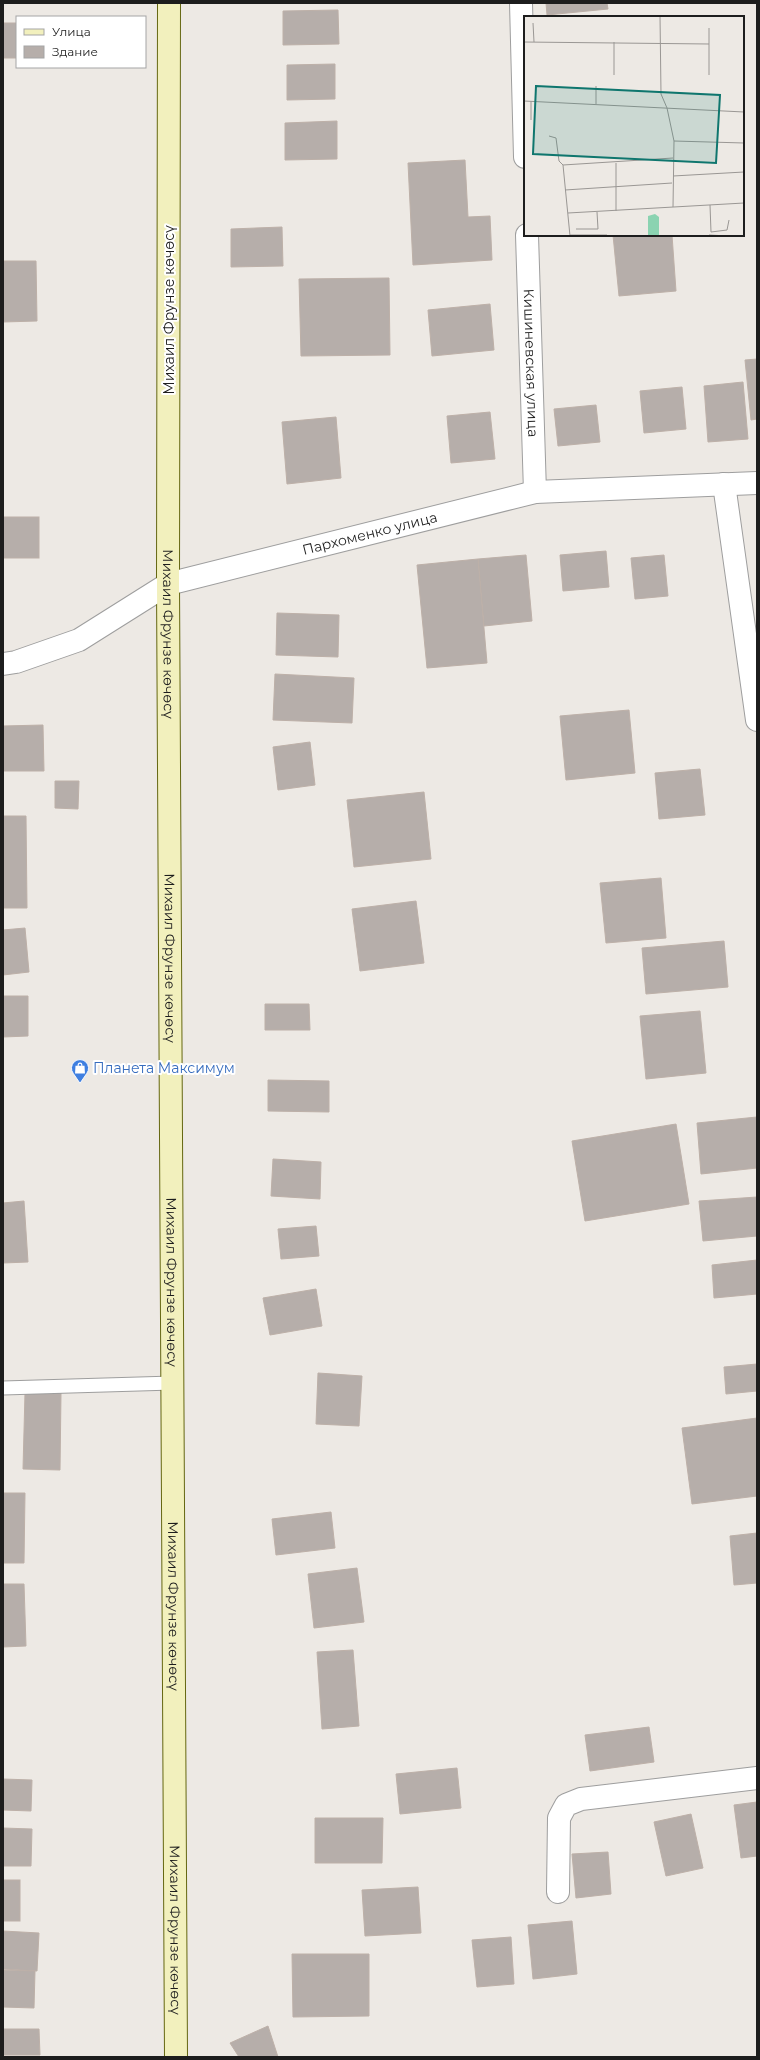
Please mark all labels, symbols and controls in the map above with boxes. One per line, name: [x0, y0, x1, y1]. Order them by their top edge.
legend: [16, 16, 146, 68]
inset map: [524, 16, 744, 236]
text: Улица: [52, 24, 91, 39]
text: Здание: [52, 44, 98, 59]
street label: Михаил Фрунзе көчөсү: [160, 225, 178, 395]
street label: Кишиневская улица: [520, 288, 542, 437]
street label: Пархоменко улица: [300, 508, 439, 559]
street label: Михаил Фрунзе көчөсү: [159, 549, 178, 719]
street label: Михаил Фрунзе көчөсү: [161, 873, 179, 1043]
shop icon: Планета Максимум: [70, 1058, 90, 1083]
place label: Планета Максимум: [93, 1059, 235, 1077]
street label: Михаил Фрунзе көчөсү: [162, 1197, 181, 1367]
street label: Михаил Фрунзе көчөсү: [164, 1521, 183, 1691]
street label: Михаил Фрунзе көчөсү: [166, 1845, 185, 2015]

